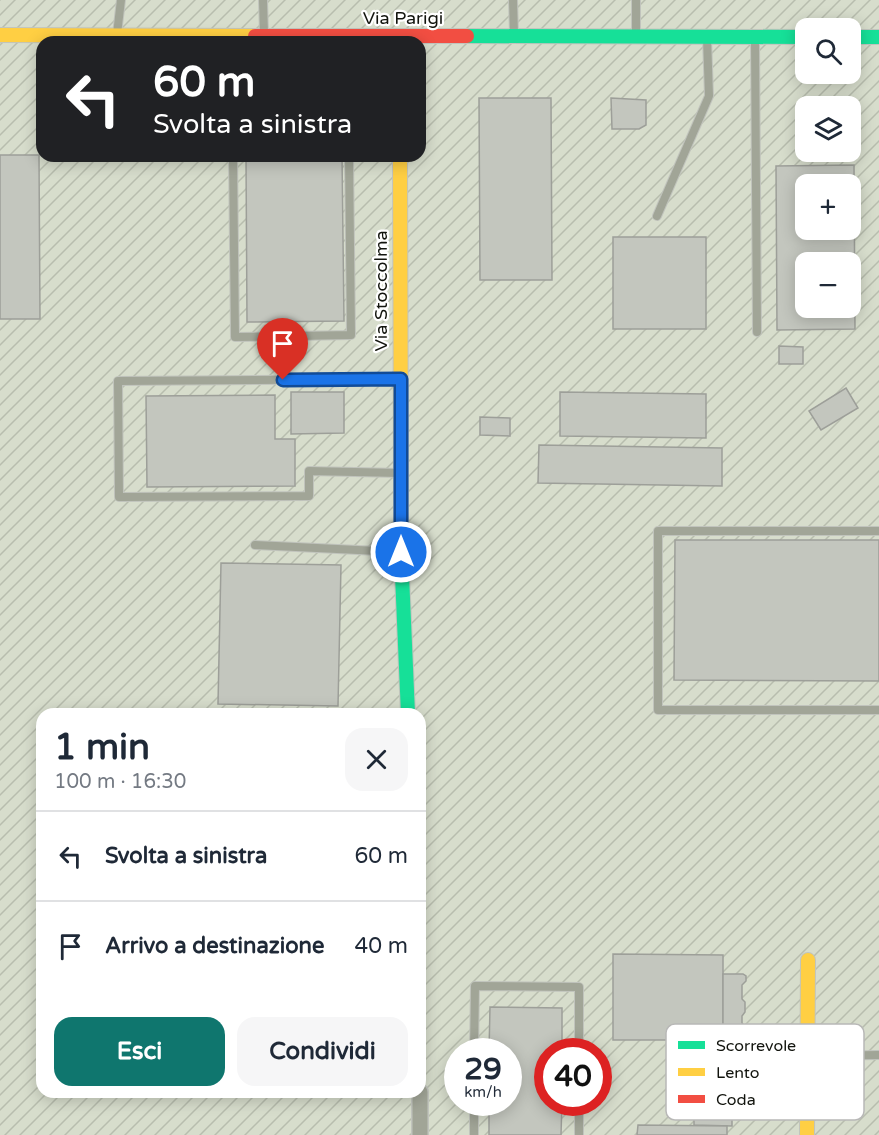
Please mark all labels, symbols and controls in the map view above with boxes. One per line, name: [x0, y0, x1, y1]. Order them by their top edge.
street label: Via Parigi: [363, 7, 443, 29]
map controls: [795, 18, 861, 318]
button: search: [795, 18, 861, 84]
text: 60 m: [153, 57, 255, 108]
icon: left: [54, 60, 132, 138]
button: layers: [795, 96, 861, 162]
text: Svolta a sinistra: [153, 108, 352, 141]
button: +: [795, 174, 861, 240]
street label: Via Stoccolma: [370, 230, 392, 352]
button: −: [795, 252, 861, 318]
pin: [257, 318, 308, 380]
icon: arrive: [266, 327, 299, 360]
position arrow: [369, 520, 433, 584]
text: 1 min: [54, 726, 150, 769]
button: close: [345, 728, 408, 791]
text: 100 m · 16:30: [54, 770, 186, 794]
icon: left: [54, 840, 87, 873]
text: Svolta a sinistra: [105, 843, 267, 869]
text: 60 m: [354, 843, 408, 869]
icon: arrive: [54, 930, 87, 963]
text: Arrivo a destinazione: [105, 933, 324, 959]
text: 40 m: [354, 933, 408, 959]
button: Esci: [54, 1017, 225, 1086]
button: Condividi: [237, 1017, 408, 1086]
legend: [666, 1024, 864, 1120]
text: Scorrevole: [716, 1036, 796, 1056]
speed limit sign: 40: [534, 1038, 612, 1116]
text: 29: [464, 1051, 502, 1088]
text: Lento: [716, 1063, 760, 1083]
text: km/h: [464, 1083, 502, 1101]
text: Coda: [716, 1090, 756, 1110]

